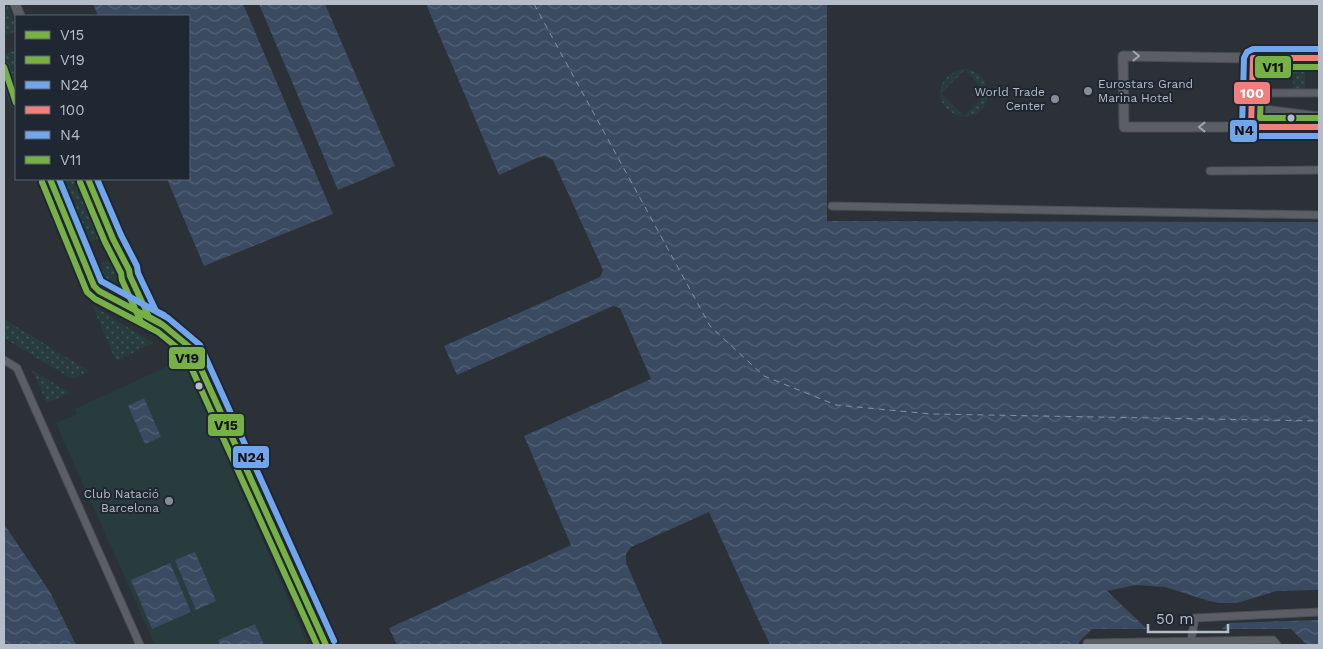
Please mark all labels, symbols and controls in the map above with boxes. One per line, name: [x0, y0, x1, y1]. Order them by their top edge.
legend: [15, 15, 190, 180]
text: V15: [60, 26, 84, 44]
text: V19: [60, 51, 85, 69]
one-way arrow: [1132, 51, 1140, 61]
line badge: V11: [1254, 55, 1292, 79]
text: V11: [1262, 59, 1284, 75]
text: N24: [60, 76, 88, 94]
place label: Eurostars Grand Marina Hotel: [1098, 77, 1193, 105]
line badge: 100: [1233, 81, 1271, 105]
place label: World Trade Center: [974, 85, 1045, 113]
marker: Eurostars Grand Marina Hotel: [1082, 85, 1094, 97]
text: 100: [1240, 85, 1264, 101]
marker: World Trade Center: [1049, 93, 1061, 105]
text: 100: [60, 101, 85, 119]
unlabelled marker: [1286, 113, 1296, 123]
line badge: N4: [1229, 119, 1258, 143]
one-way arrow: [1198, 122, 1206, 132]
text: N4: [1234, 122, 1254, 138]
text: N4: [60, 126, 80, 144]
text: V11: [60, 151, 81, 169]
line badge: V19: [168, 346, 206, 370]
text: V19: [175, 350, 199, 366]
unlabelled marker: [194, 381, 204, 391]
line badge: V15: [207, 413, 245, 437]
text: V15: [214, 417, 238, 433]
line badge: N24: [232, 445, 270, 469]
text: N24: [237, 449, 265, 465]
place label: Club Natació Barcelona: [84, 487, 159, 515]
marker: Club Natació Barcelona: [163, 495, 175, 507]
scale bar: [1148, 602, 1228, 634]
text: 50 m: [1156, 610, 1193, 628]

